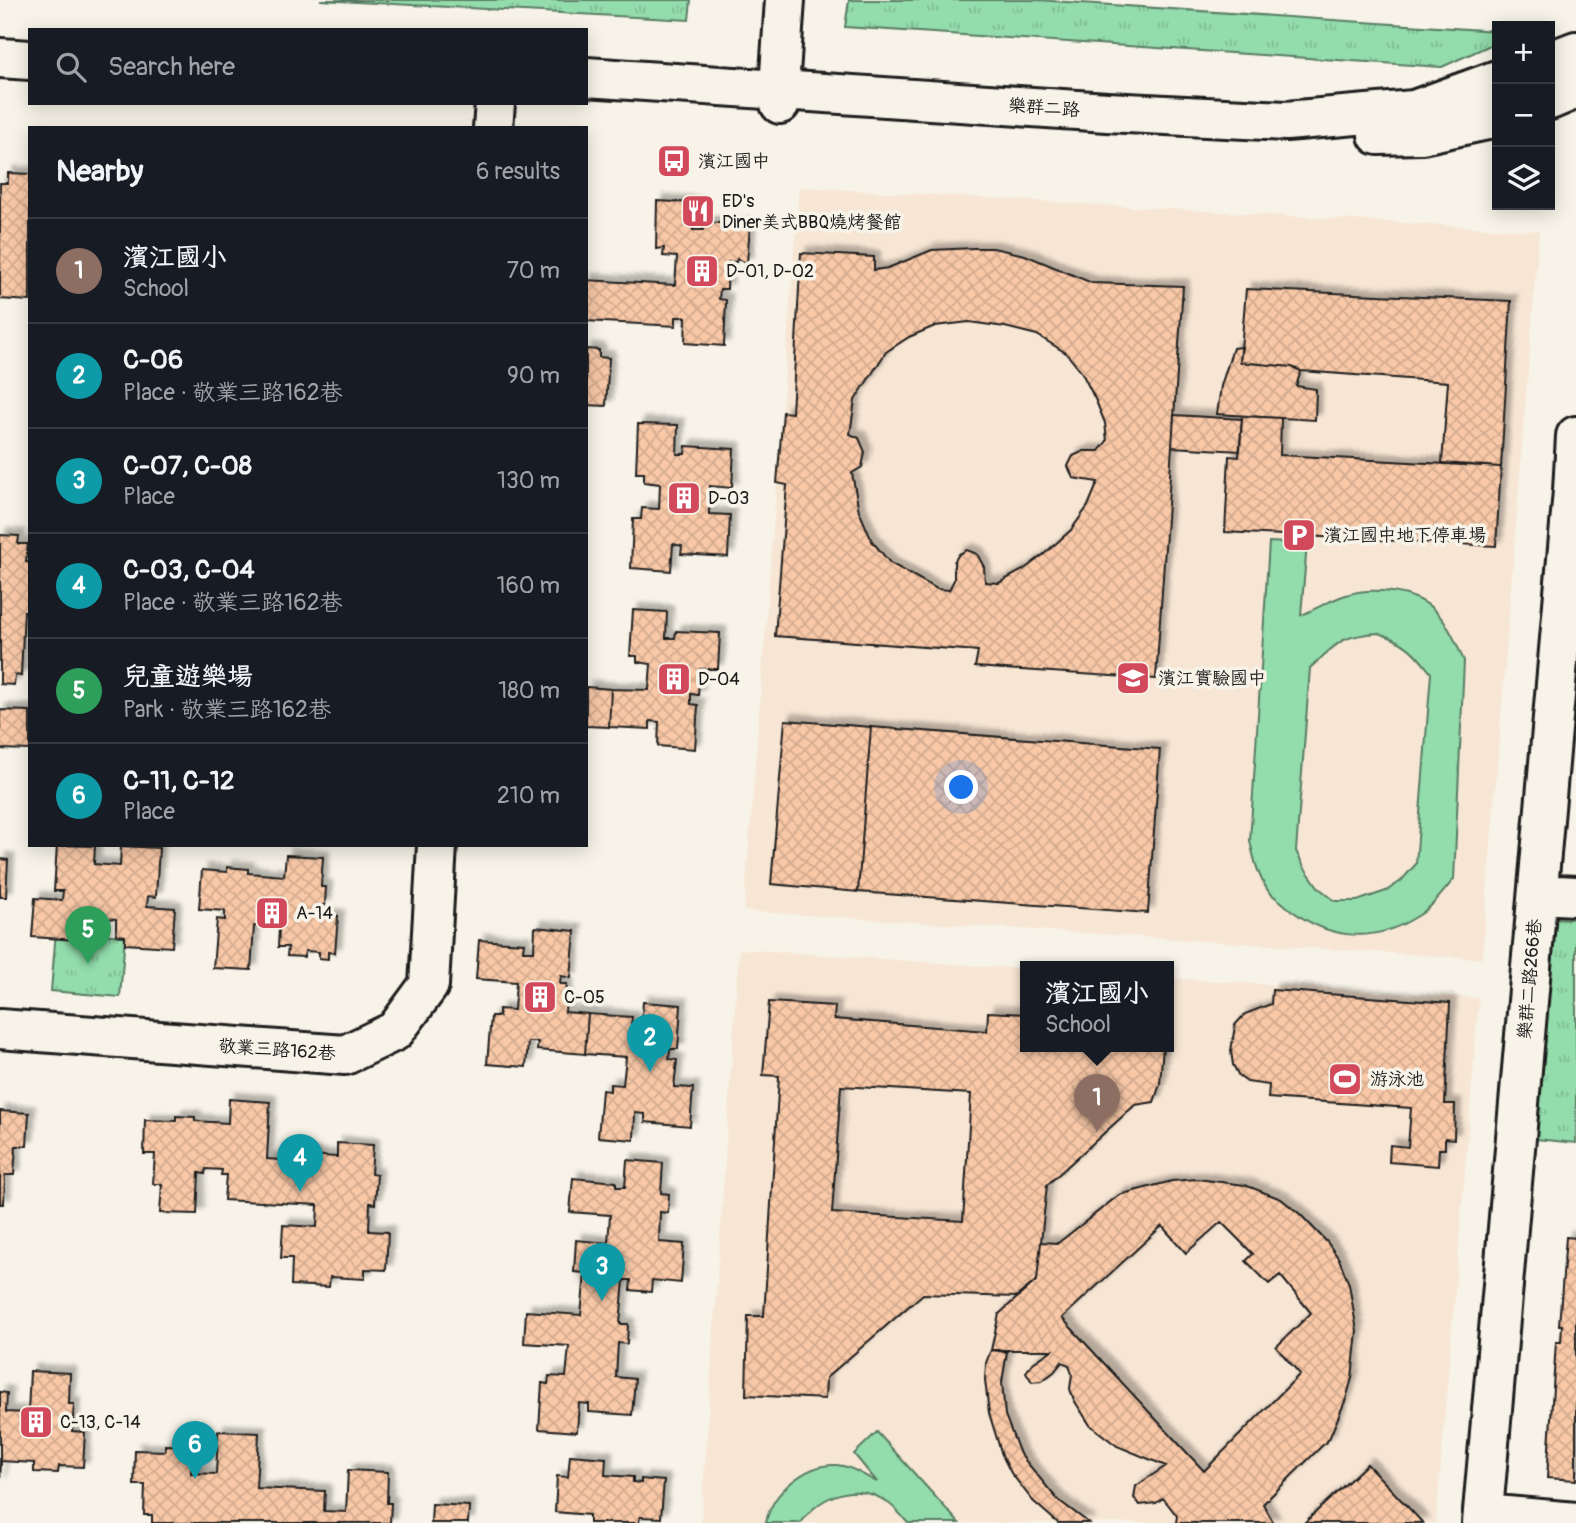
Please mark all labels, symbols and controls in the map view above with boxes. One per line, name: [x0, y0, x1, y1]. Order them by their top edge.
map controls: [1492, 21, 1555, 210]
button: +: [1492, 21, 1555, 84]
search box: [28, 28, 588, 105]
icon: search: [52, 48, 90, 86]
text: Search here: [108, 51, 235, 83]
button: −: [1492, 84, 1555, 147]
street label: 樂群二路: [1007, 94, 1081, 122]
bus stop icon: 濱江國中: [655, 142, 693, 180]
button: layers: [1492, 147, 1555, 210]
place label: 濱江國中: [698, 150, 770, 173]
text: Nearby: [56, 153, 143, 190]
text: 6 results: [476, 157, 560, 186]
place label: ED's Diner美式BBQ燒烤餐館: [722, 190, 901, 234]
restaurant icon: ED's Diner美式BBQ燒烤餐館: [679, 192, 717, 230]
text: 濱江國小: [123, 242, 227, 274]
building icon: D-01, D-02: [683, 252, 721, 290]
text: 1: [75, 256, 84, 285]
text: 70 m: [507, 256, 560, 285]
place label: D-01, D-02: [726, 260, 814, 283]
text: School: [123, 274, 189, 303]
text: C-06: [123, 344, 183, 376]
text: 2: [73, 361, 85, 390]
text: 90 m: [507, 361, 560, 390]
text: Place · 敬業三路162巷: [123, 378, 343, 407]
text: C-07, C-08: [123, 450, 252, 482]
text: 3: [73, 466, 85, 495]
text: 130 m: [497, 466, 560, 495]
building icon: D-03: [665, 479, 703, 517]
text: Place: [123, 482, 175, 511]
place label: D-03: [708, 487, 749, 510]
parking icon: 濱江國中地下停車場: [1280, 516, 1318, 554]
place label: 濱江國中地下停車場: [1324, 524, 1486, 547]
text: C-03, C-04: [123, 554, 255, 586]
text: 4: [72, 571, 86, 600]
text: 160 m: [496, 571, 560, 600]
text: Place · 敬業三路162巷: [123, 588, 343, 617]
school or university icon: 濱江實驗國中: [1114, 659, 1152, 697]
building icon: D-04: [655, 660, 693, 698]
text: 兒童遊樂場: [123, 661, 253, 693]
place label: 濱江實驗國中: [1158, 667, 1266, 690]
place label: D-04: [698, 668, 740, 691]
text: 5: [73, 676, 85, 705]
text: 180 m: [498, 676, 560, 705]
text: Park · 敬業三路162巷: [123, 695, 331, 724]
text: C-11, C-12: [123, 765, 235, 797]
your location: [944, 770, 978, 804]
text: 6: [72, 781, 86, 810]
text: 210 m: [497, 781, 560, 810]
text: Place: [123, 797, 175, 826]
building icon: A-14: [253, 894, 291, 932]
place label: A-14: [296, 902, 333, 925]
pin: 5: [65, 906, 111, 964]
street label: 樂群二路266巷: [1513, 918, 1547, 1040]
popup: [1020, 961, 1174, 1052]
building icon: C-05: [521, 978, 559, 1016]
text: 濱江國小: [1045, 978, 1149, 1010]
place label: C-05: [564, 986, 605, 1009]
text: School: [1045, 1010, 1111, 1039]
pin: 2: [627, 1014, 673, 1072]
street label: 敬業三路162巷: [218, 1034, 336, 1066]
sports icon: 游泳池: [1326, 1060, 1364, 1098]
place label: 游泳池: [1370, 1068, 1424, 1091]
pin: 1: [1074, 1074, 1120, 1132]
pin: 4: [277, 1134, 323, 1192]
pin: 3: [579, 1243, 625, 1301]
building icon: C-13, C-14: [17, 1403, 55, 1441]
place label: C-13, C-14: [60, 1411, 141, 1434]
pin: 6: [172, 1421, 218, 1479]

